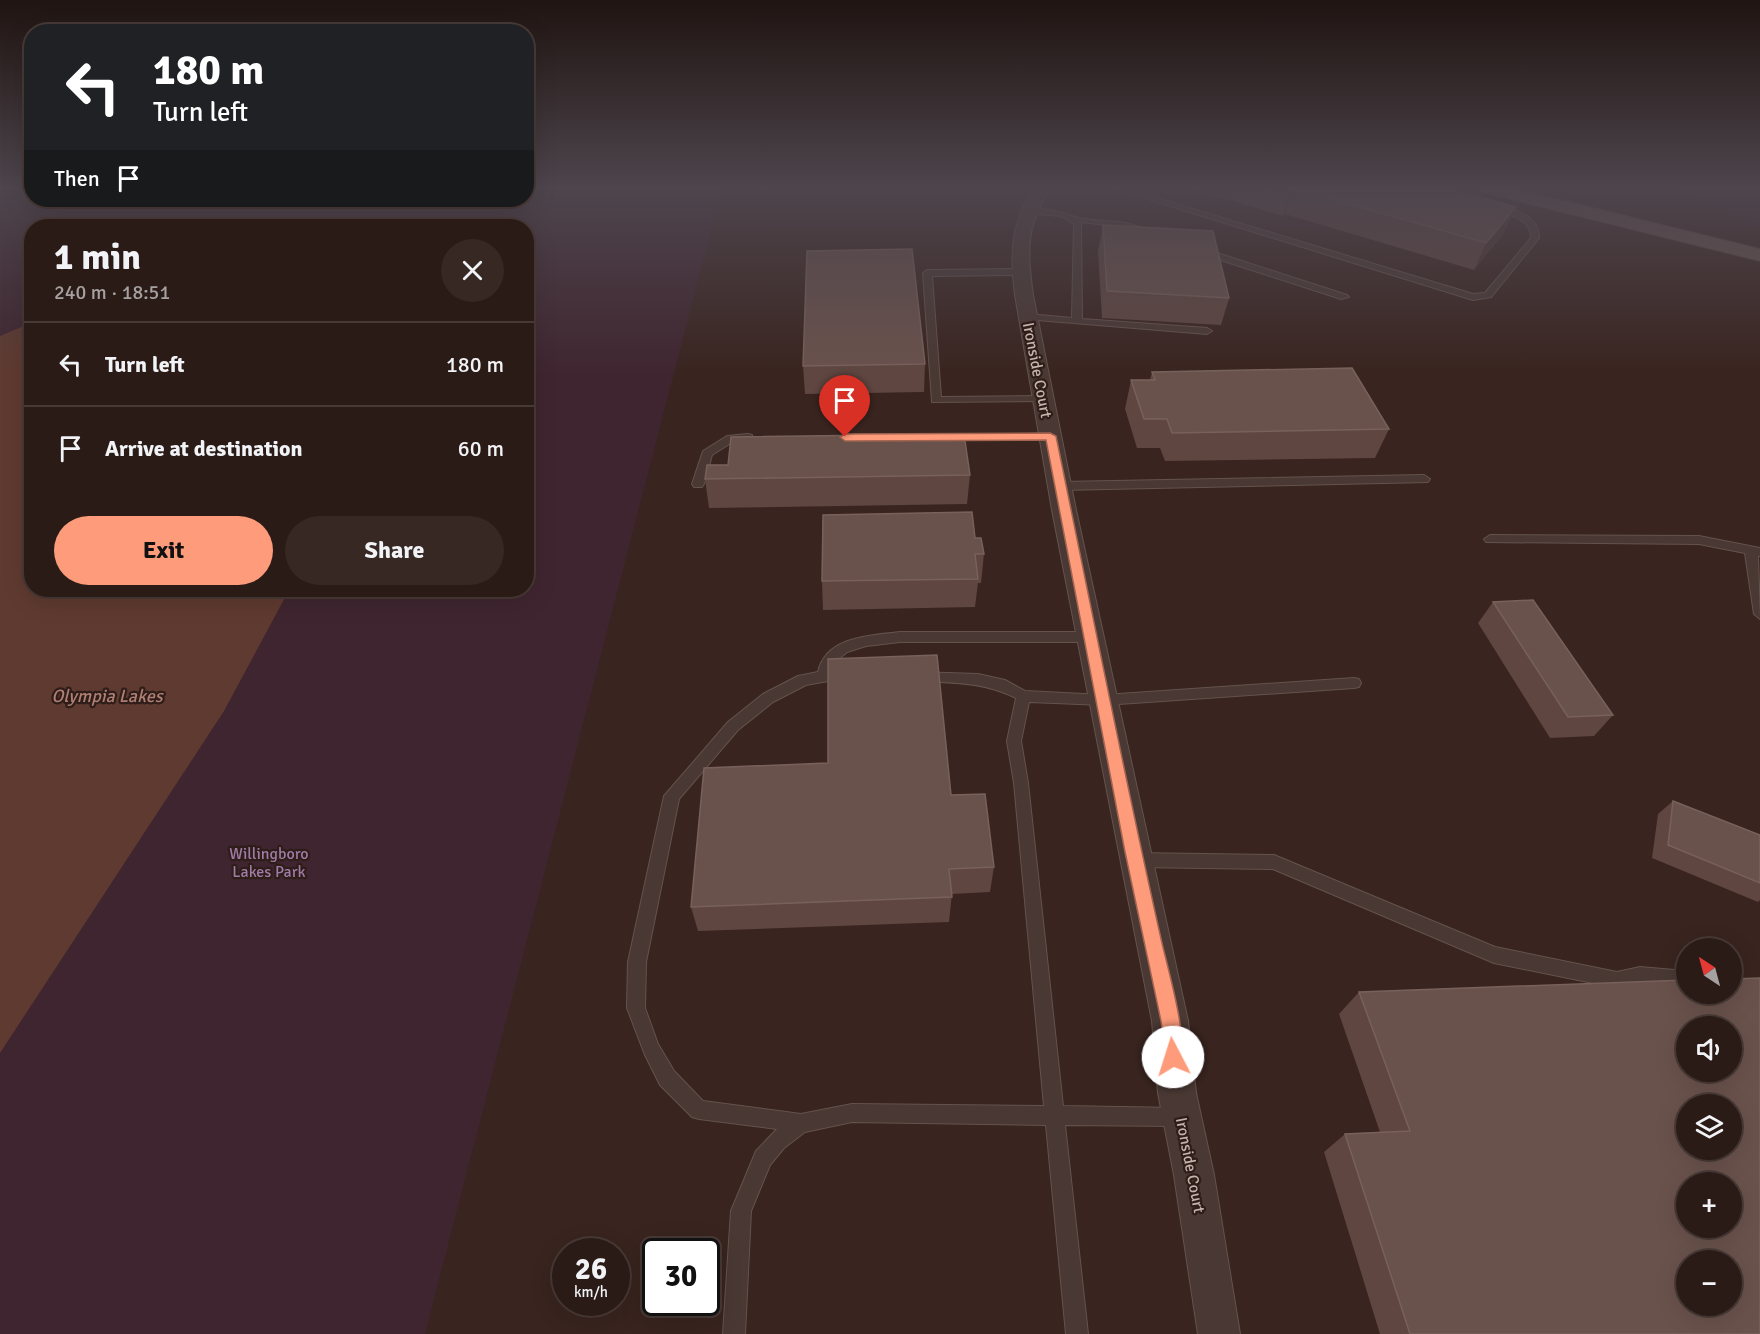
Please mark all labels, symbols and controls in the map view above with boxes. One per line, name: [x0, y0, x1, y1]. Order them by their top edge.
text: 180 m: [153, 45, 264, 96]
icon: left: [54, 48, 132, 126]
text: Turn left: [153, 96, 248, 129]
icon: arrive: [112, 162, 145, 195]
text: Then: [54, 165, 100, 192]
text: 1 min: [54, 235, 141, 280]
button: close: [441, 239, 504, 302]
text: 240 m · 18:51: [54, 280, 170, 305]
street label: Ironside Court: [1018, 321, 1056, 420]
icon: left: [54, 348, 87, 381]
text: Turn left: [105, 351, 185, 378]
text: 180 m: [446, 351, 504, 378]
pin: [819, 375, 870, 437]
icon: arrive: [828, 384, 861, 417]
icon: arrive: [54, 432, 87, 465]
text: Arrive at destination: [105, 435, 302, 462]
text: 60 m: [458, 435, 504, 462]
button: Exit: [54, 516, 273, 585]
button: Share: [285, 516, 504, 585]
water label: Olympia Lakes: [51, 685, 165, 707]
park label: Willingboro Lakes Park: [229, 844, 309, 882]
north arrow: [1676, 938, 1742, 1004]
map controls: [1676, 938, 1742, 1316]
button: sound: [1676, 1016, 1742, 1082]
position arrow: [1141, 1025, 1205, 1089]
button: layers: [1676, 1094, 1742, 1160]
street label: Ironside Court: [1171, 1116, 1209, 1215]
button: +: [1676, 1172, 1742, 1238]
speed limit sign: 30: [642, 1238, 720, 1316]
button: −: [1676, 1250, 1742, 1316]
text: 26: [575, 1251, 607, 1288]
text: km/h: [574, 1283, 608, 1301]

